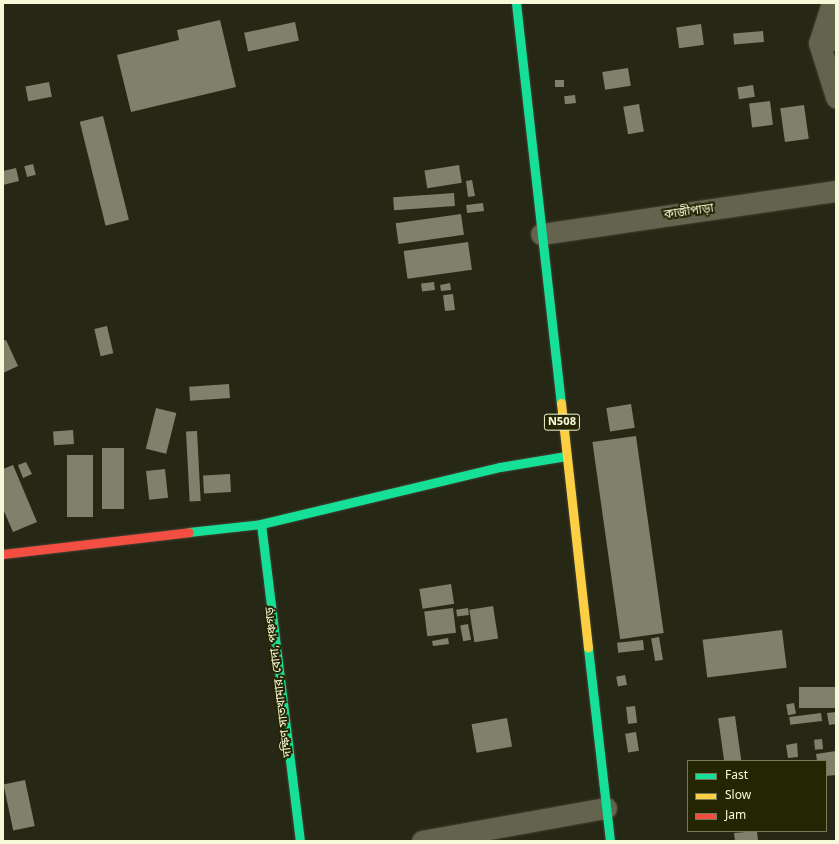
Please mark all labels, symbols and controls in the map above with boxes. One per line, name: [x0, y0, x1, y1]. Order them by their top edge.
street label: কাজীপাড়া: [663, 202, 715, 224]
road number: N508: [543, 413, 581, 431]
street label: দক্ষিণ সাতখামার, বোদা, পঞ্চগড়: [264, 606, 296, 758]
legend: [687, 760, 827, 832]
text: Fast: [725, 768, 748, 784]
text: Slow: [725, 788, 751, 804]
text: Jam: [725, 808, 746, 824]

